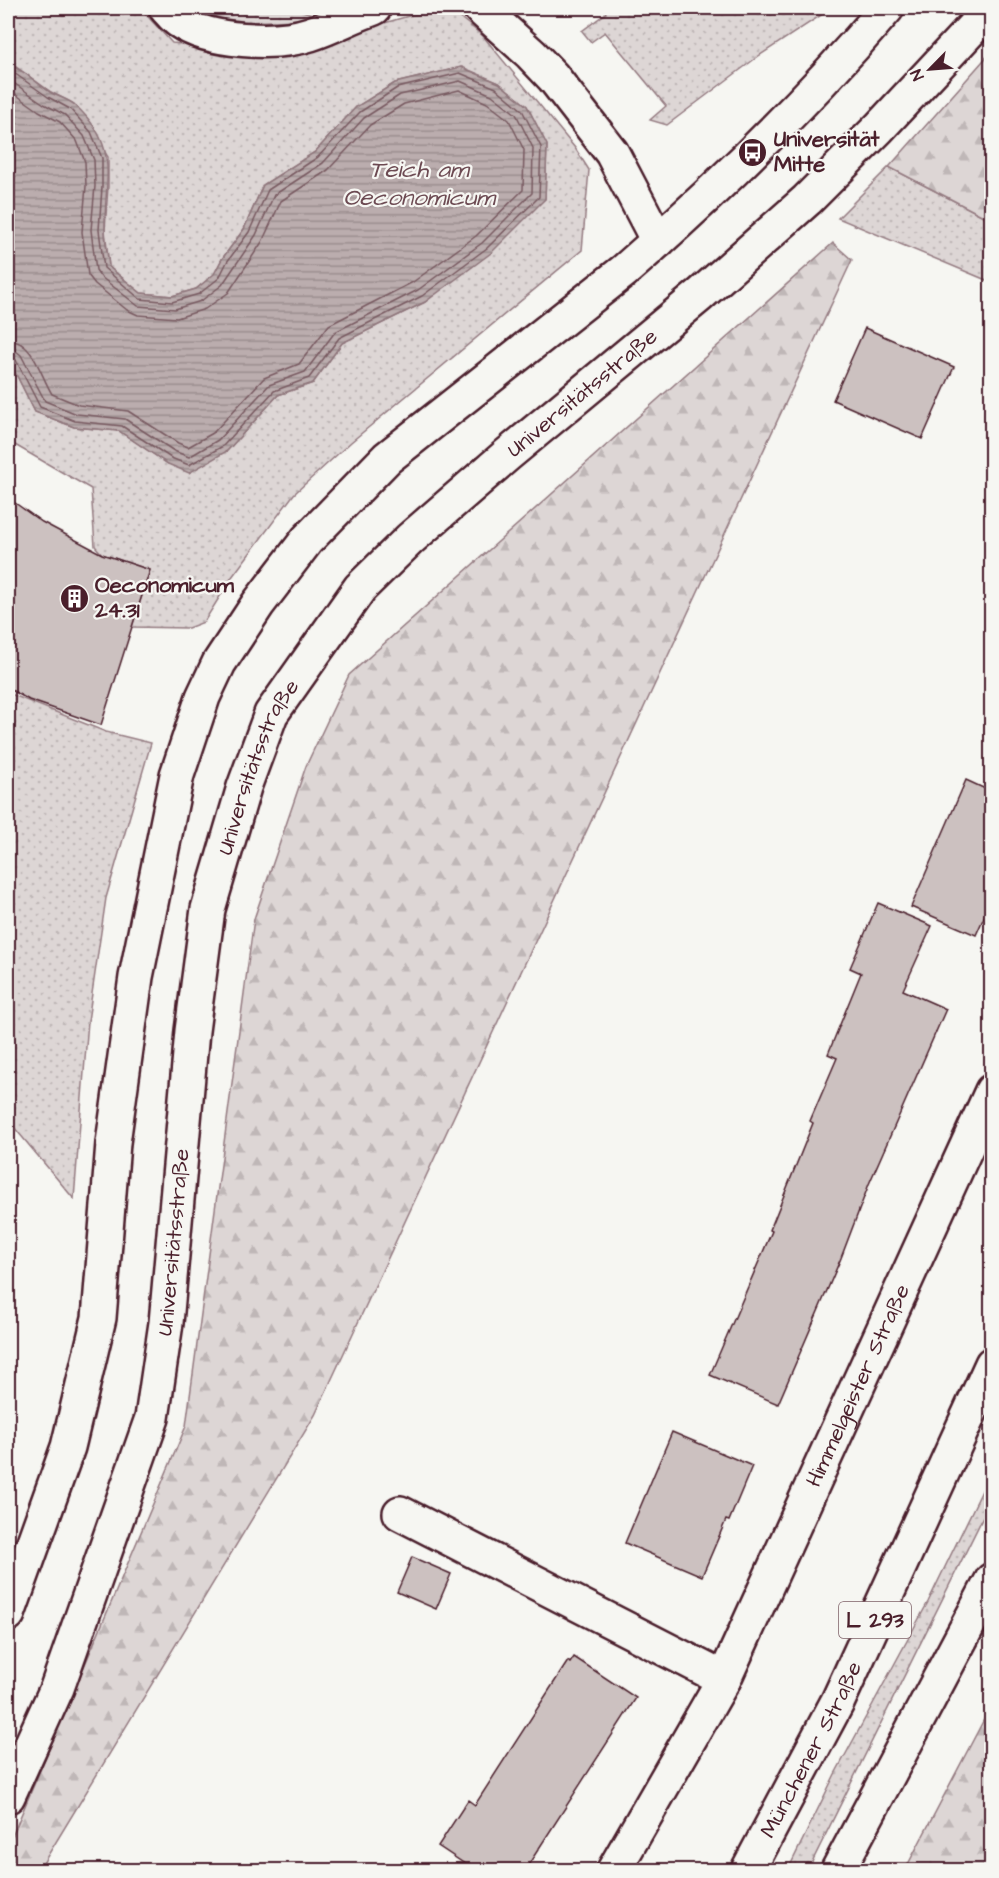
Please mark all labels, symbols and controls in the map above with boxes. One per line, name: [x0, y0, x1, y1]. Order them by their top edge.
north arrow: [900, 39, 960, 99]
text: N: [905, 66, 929, 84]
place label: Universität Mitte: [774, 124, 881, 180]
bus stop icon: Universität Mitte: [737, 136, 769, 168]
water label: Teich am Oeconomicum: [343, 153, 497, 215]
street label: Universitätsstraße: [500, 321, 664, 465]
place label: Oeconomicum 24.31: [94, 570, 235, 626]
building icon: Oeconomicum 24.31: [58, 582, 90, 614]
street label: Universitätsstraße: [209, 673, 307, 859]
street label: Universitätsstraße: [149, 1147, 197, 1338]
street label: Himmelgeister Straße: [798, 1279, 917, 1492]
road number: L 293: [839, 1602, 911, 1638]
street label: Münchener Straße: [752, 1656, 870, 1843]

